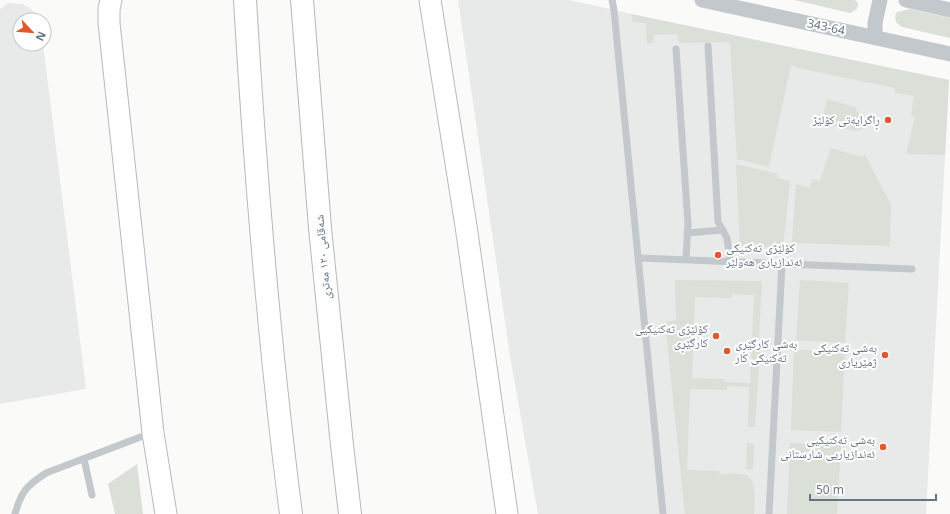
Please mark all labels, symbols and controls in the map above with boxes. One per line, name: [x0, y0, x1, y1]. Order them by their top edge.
north arrow: [12, 12, 52, 52]
street label: 343-64: [806, 14, 847, 39]
text: N: [33, 29, 50, 44]
place label: ڕاگرایەتی کۆلێژ: [811, 111, 880, 130]
marker: ڕاگرایەتی کۆلێژ: [883, 115, 893, 125]
street label: شەقامی ١٢٠ مەتری: [310, 214, 335, 300]
place label: کۆلێژی تەکنیکی ئەندازیاری هەولێر: [725, 239, 802, 270]
marker: کۆلێژی تەکنیکی ئەندازیاری هەولێر: [713, 250, 723, 260]
place label: کۆلێژی تەکنیکیی کارگێڕی: [635, 320, 708, 353]
marker: کۆلێژی تەکنیکیی کارگێڕی: [711, 331, 721, 341]
place label: بەشی کارگێڕی تەکنیکی کار: [734, 335, 797, 366]
place label: بەشی تەکنیکی ژمێریاری: [813, 339, 877, 370]
marker: بەشی کارگێڕی تەکنیکی کار: [722, 346, 732, 356]
marker: بەشی تەکنیکی ژمێریاری: [880, 350, 890, 360]
place label: بەشی تەکنیکیی ئەندازیاریی شارستانی: [780, 431, 875, 462]
marker: بەشی تەکنیکیی ئەندازیاریی شارستانی: [878, 442, 888, 452]
scale bar: [810, 476, 936, 502]
text: 50 m: [816, 481, 844, 498]

